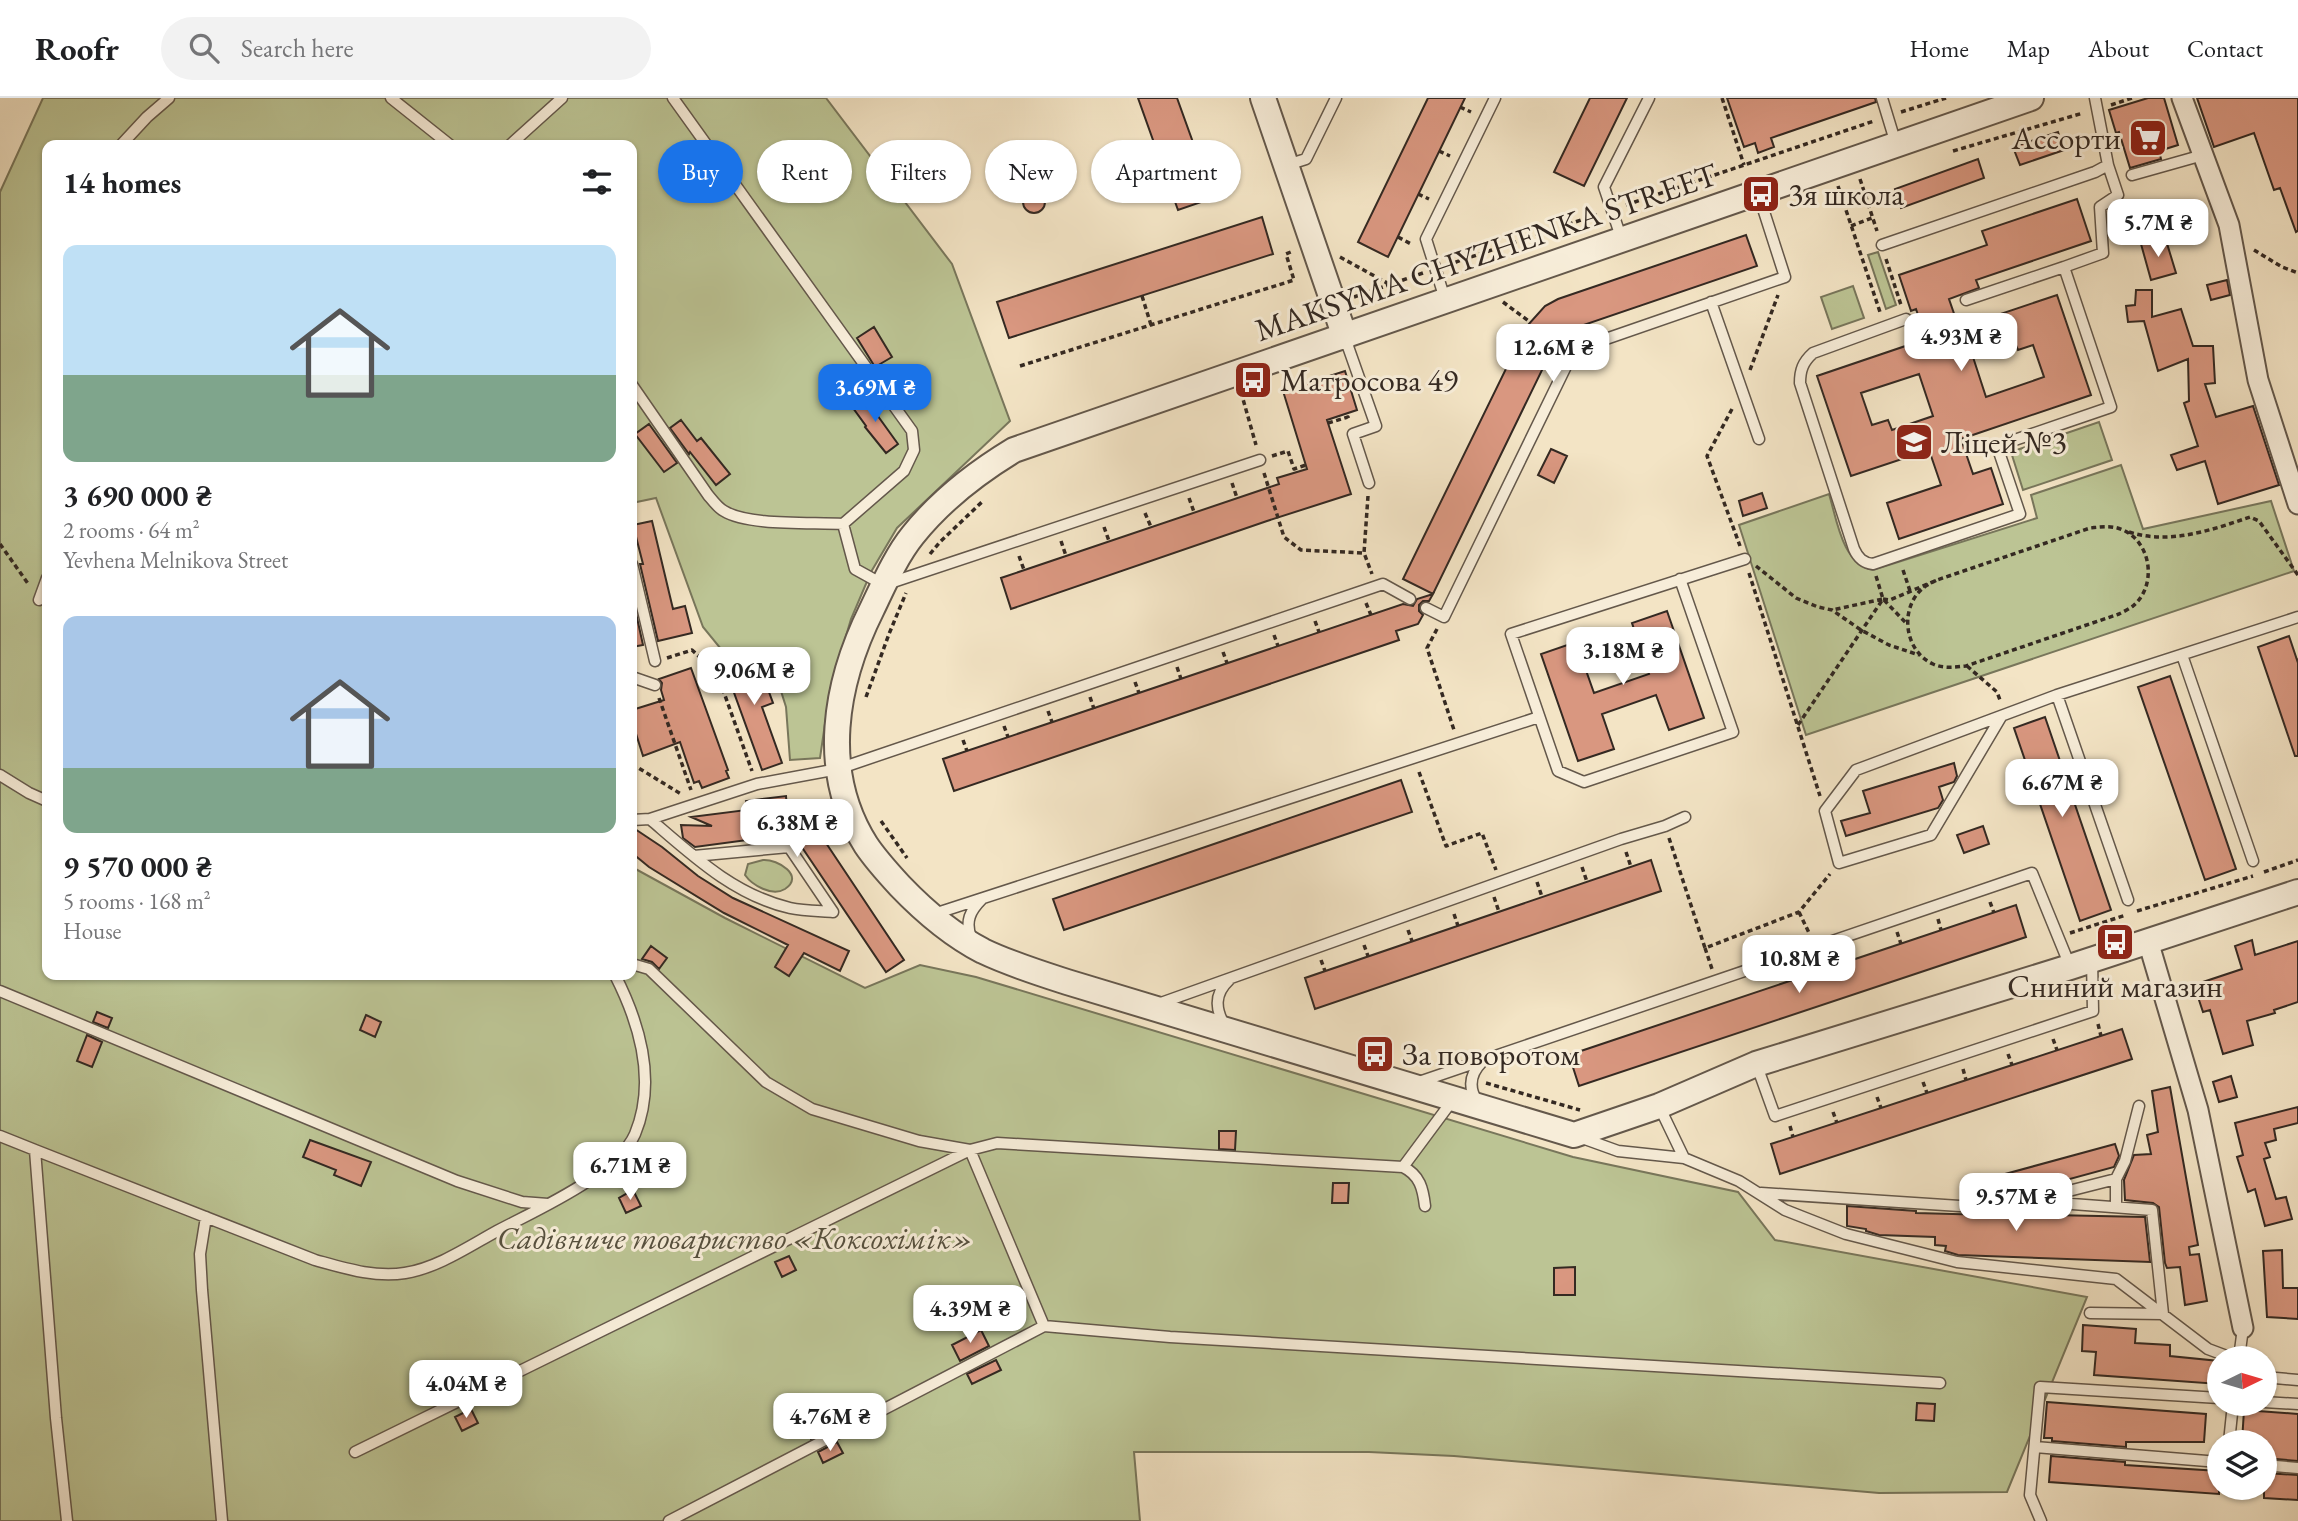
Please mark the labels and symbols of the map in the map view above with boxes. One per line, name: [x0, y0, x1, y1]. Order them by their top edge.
place label: Ассорти: [2011, 117, 2121, 159]
supermarket icon: Ассорти: [2127, 117, 2169, 159]
street label: MAKSYMA CHYZHENKA STREET: [1249, 153, 1723, 351]
bus stop icon: 3я школа: [1740, 173, 1782, 215]
place label: 3я школа: [1788, 173, 1904, 215]
pin: 5.7M ₴: [2101, 200, 2215, 259]
pin: 4.93M ₴: [1896, 314, 2026, 373]
pin: 12.6M ₴: [1488, 324, 1618, 384]
bus stop icon: Матросова 49: [1232, 359, 1274, 401]
place label: Матросова 49: [1280, 359, 1458, 401]
pin: 3.69M ₴: [810, 364, 940, 424]
school or university icon: Ліцей №3: [1893, 421, 1935, 463]
place label: Ліцей №3: [1941, 421, 2067, 463]
pin: 3.18M ₴: [1558, 628, 1688, 687]
pin: 9.06M ₴: [689, 648, 819, 707]
pin: 6.67M ₴: [1997, 760, 2127, 819]
pin: 6.38M ₴: [732, 800, 862, 859]
bus stop icon: Сниний магазин: [2094, 921, 2136, 963]
pin: 10.8M ₴: [1734, 936, 1864, 995]
place label: Сниний магазин: [2007, 965, 2223, 1007]
bus stop icon: За поворотом: [1354, 1033, 1396, 1075]
place label: За поворотом: [1402, 1033, 1580, 1075]
pin: 6.71M ₴: [565, 1142, 695, 1202]
pin: 9.57M ₴: [1951, 1174, 2081, 1233]
park label: Садівниче товариство «Коксохімік»: [497, 1217, 973, 1259]
pin: 4.39M ₴: [905, 1286, 1035, 1345]
north arrow: [2207, 1346, 2277, 1416]
pin: 4.04M ₴: [401, 1360, 531, 1420]
pin: 4.76M ₴: [765, 1394, 895, 1453]

